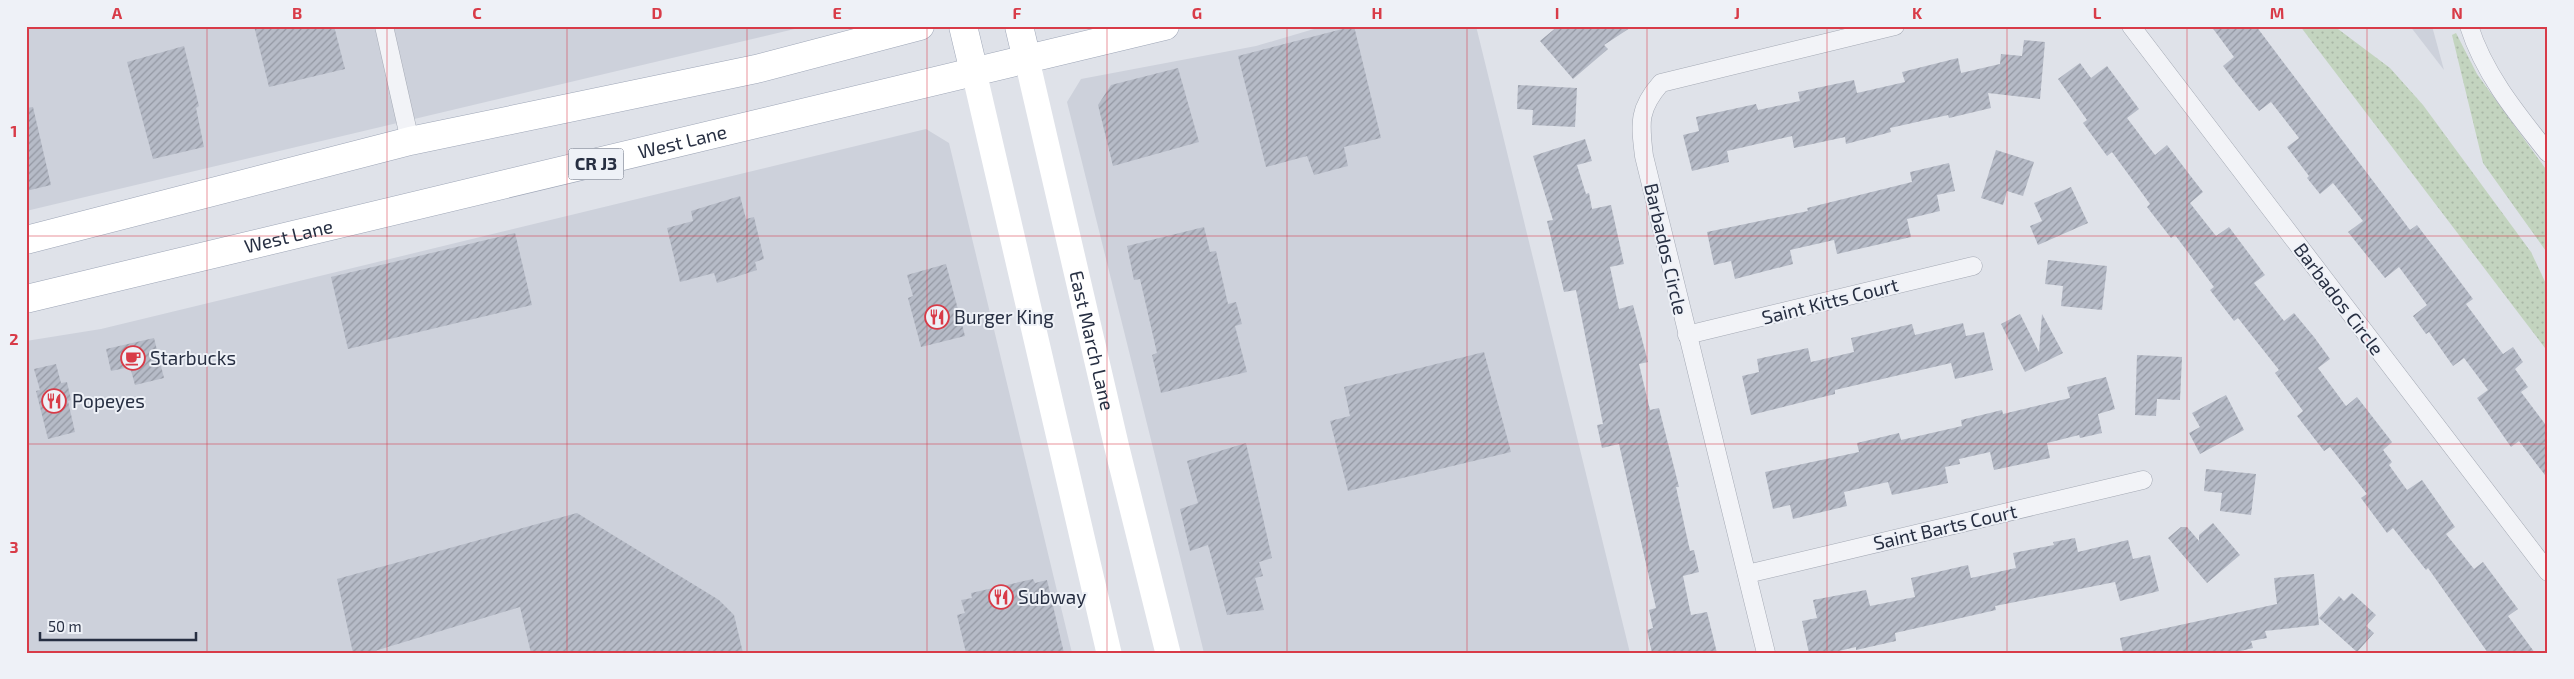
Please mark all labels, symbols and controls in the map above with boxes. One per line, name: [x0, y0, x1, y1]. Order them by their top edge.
text: A: [112, 3, 123, 22]
text: B: [292, 3, 302, 22]
text: C: [472, 3, 482, 22]
text: D: [652, 3, 663, 22]
text: E: [832, 3, 842, 22]
text: F: [1013, 3, 1022, 22]
text: G: [1192, 3, 1202, 22]
text: H: [1371, 3, 1383, 22]
text: I: [1555, 3, 1559, 22]
text: J: [1734, 3, 1740, 22]
text: K: [1912, 3, 1923, 22]
text: L: [2093, 3, 2102, 22]
text: M: [2270, 3, 2284, 22]
text: N: [2451, 3, 2463, 22]
street label: West Lane: [636, 119, 729, 163]
text: 1: [11, 121, 17, 140]
road number: CR J3: [568, 148, 624, 180]
street label: Barbados Circle: [1640, 181, 1693, 317]
street label: West Lane: [242, 214, 335, 257]
street label: Barbados Circle: [2290, 238, 2389, 359]
street label: East March Lane: [1065, 268, 1120, 413]
street label: Saint Kitts Court: [1759, 272, 1901, 329]
restaurant icon: Burger King: [924, 304, 950, 330]
place label: Burger King: [954, 305, 1054, 328]
text: 2: [9, 329, 19, 348]
cafe icon: Starbucks: [120, 345, 146, 371]
place label: Starbucks: [150, 346, 236, 369]
restaurant icon: Popeyes: [41, 388, 67, 414]
place label: Popeyes: [72, 389, 145, 412]
street label: Saint Barts Court: [1871, 499, 2019, 554]
text: 3: [9, 537, 19, 556]
restaurant icon: Subway: [988, 584, 1014, 610]
place label: Subway: [1018, 585, 1086, 608]
scale bar: [40, 609, 196, 641]
text: 50 m: [48, 617, 82, 635]

